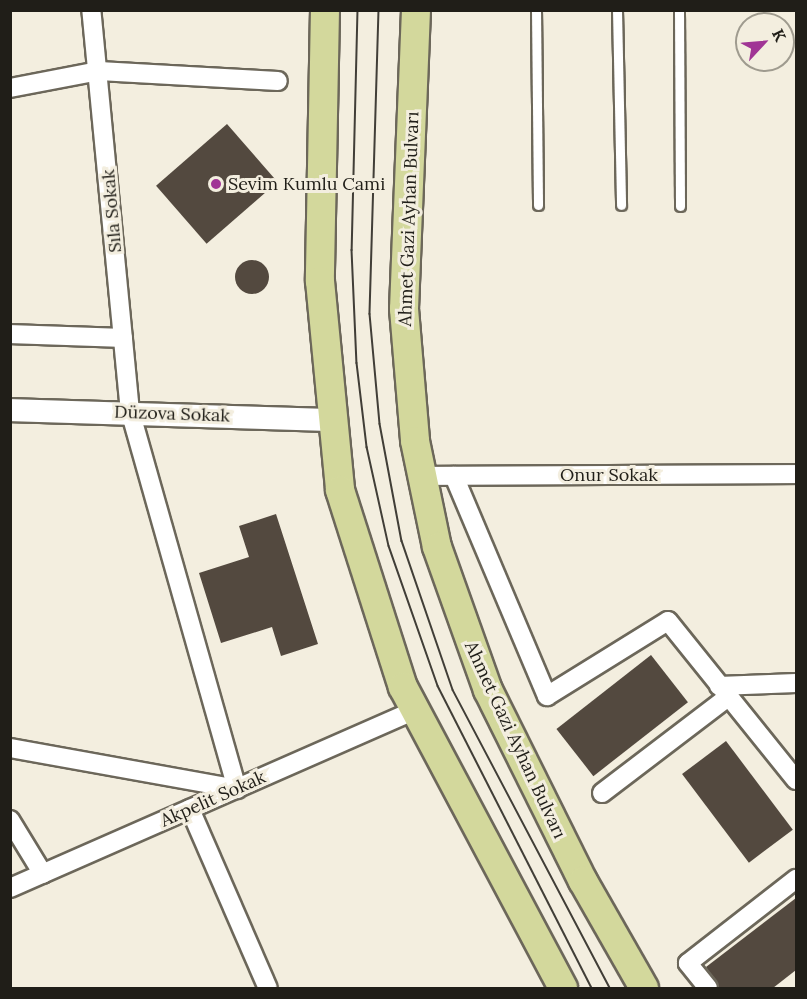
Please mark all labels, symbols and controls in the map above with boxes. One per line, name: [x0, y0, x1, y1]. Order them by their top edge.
north arrow: [735, 12, 795, 72]
text: K: [768, 25, 791, 44]
street label: Ahmet Gazi Ayhan Bulvarı: [394, 111, 424, 327]
street label: Sıla Sokak: [98, 169, 126, 253]
place label: Sevim Kumlu Cami: [228, 173, 385, 195]
marker: Sevim Kumlu Cami: [209, 177, 223, 191]
street label: Düzova Sokak: [114, 401, 230, 427]
street label: Onur Sokak: [560, 464, 658, 486]
street label: Ahmet Gazi Ayhan Bulvarı: [460, 638, 570, 842]
street label: Akpelit Sokak: [157, 766, 269, 832]

